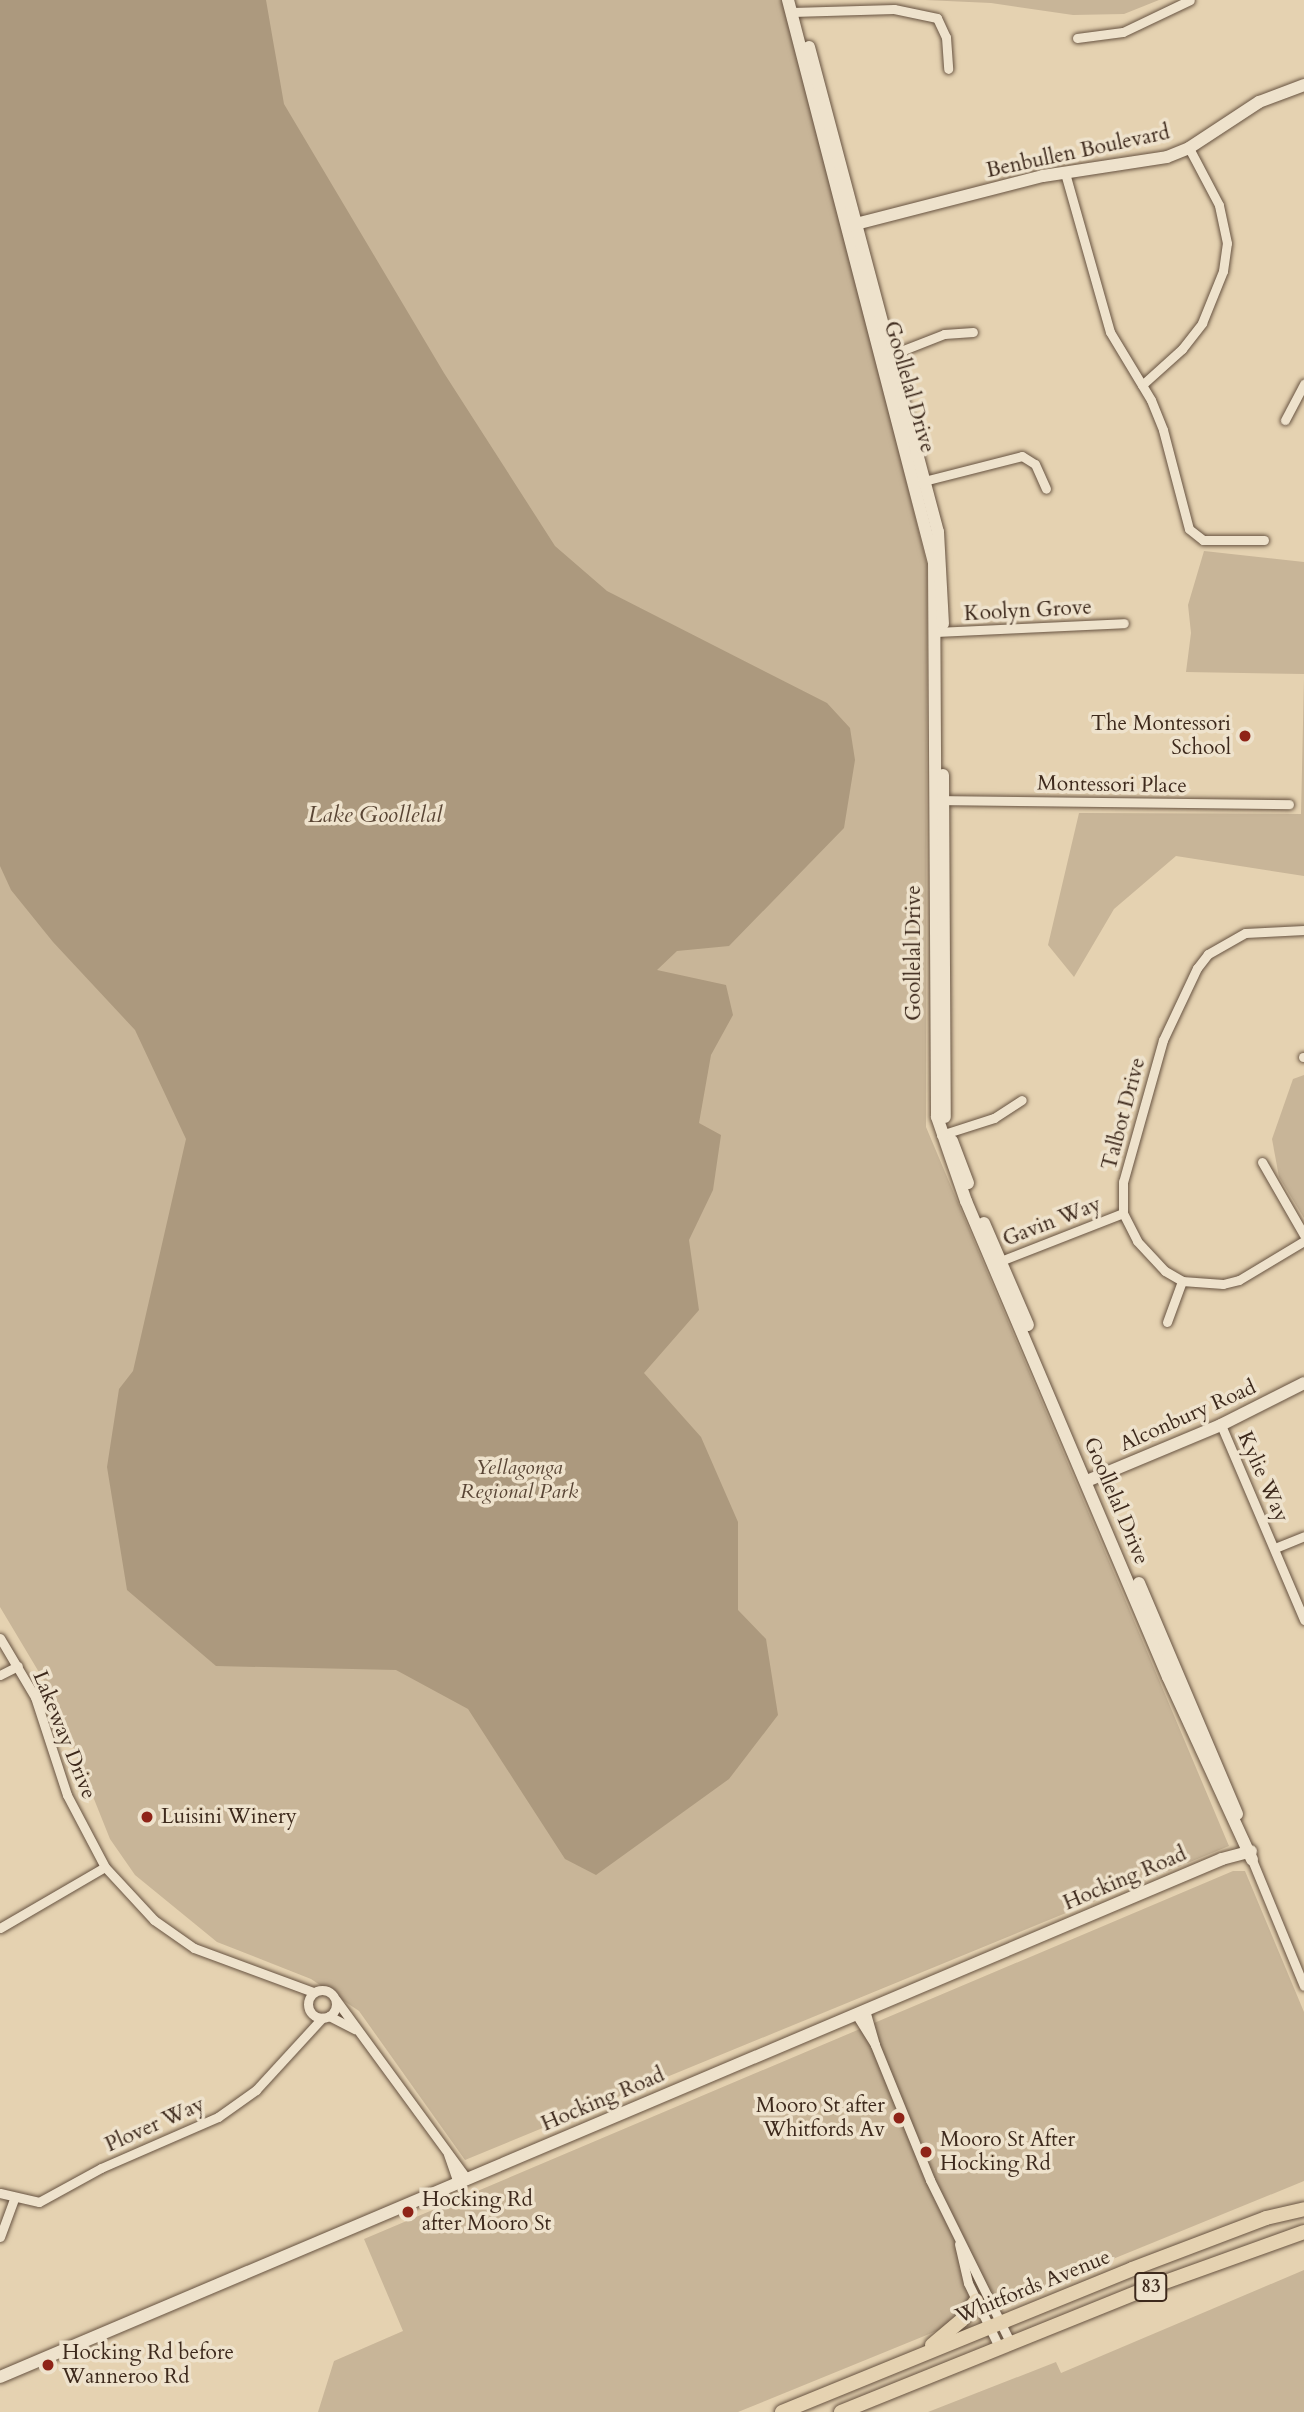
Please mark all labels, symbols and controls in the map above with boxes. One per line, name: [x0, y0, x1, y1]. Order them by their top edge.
street label: Benbullen Boulevard: [984, 120, 1172, 184]
street label: Goollelal Drive: [878, 318, 940, 456]
street label: Koolyn Grove: [963, 595, 1093, 627]
place label: The Montessori School: [1091, 711, 1231, 761]
marker: The Montessori School: [1237, 728, 1253, 744]
street label: Montessori Place: [1037, 771, 1187, 799]
water label: Lake Goollelal: [308, 801, 442, 829]
street label: Goollelal Drive: [901, 885, 927, 1021]
street label: Talbot Drive: [1097, 1055, 1151, 1173]
street label: Gavin Way: [999, 1192, 1105, 1252]
street label: Alconbury Road: [1116, 1375, 1260, 1457]
street label: Kylie Way: [1232, 1428, 1294, 1526]
street label: Goollelal Drive: [1078, 1434, 1154, 1568]
park label: Yellagonga Regional Park: [460, 1455, 578, 1505]
street label: Lakeway Drive: [27, 1667, 101, 1803]
place label: Luisini Winery: [161, 1804, 297, 1830]
marker: Luisini Winery: [139, 1809, 155, 1825]
street label: Hocking Road: [1060, 1842, 1190, 1916]
street label: Hocking Road: [538, 2063, 668, 2137]
street label: Plover Way: [101, 2092, 209, 2158]
place label: Mooro St after Whitfords Av: [756, 2093, 885, 2143]
marker: Mooro St after Whitfords Av: [891, 2110, 907, 2126]
place label: Mooro St After Hocking Rd: [940, 2127, 1075, 2177]
marker: Mooro St After Hocking Rd: [918, 2144, 934, 2160]
place label: Hocking Rd after Mooro St: [422, 2187, 551, 2237]
marker: Hocking Rd after Mooro St: [400, 2204, 416, 2220]
street label: Whitfords Avenue: [952, 2244, 1114, 2330]
road number: 83: [1134, 2272, 1168, 2302]
place label: Hocking Rd before Wanneroo Rd: [62, 2340, 234, 2390]
marker: Hocking Rd before Wanneroo Rd: [40, 2357, 56, 2373]

